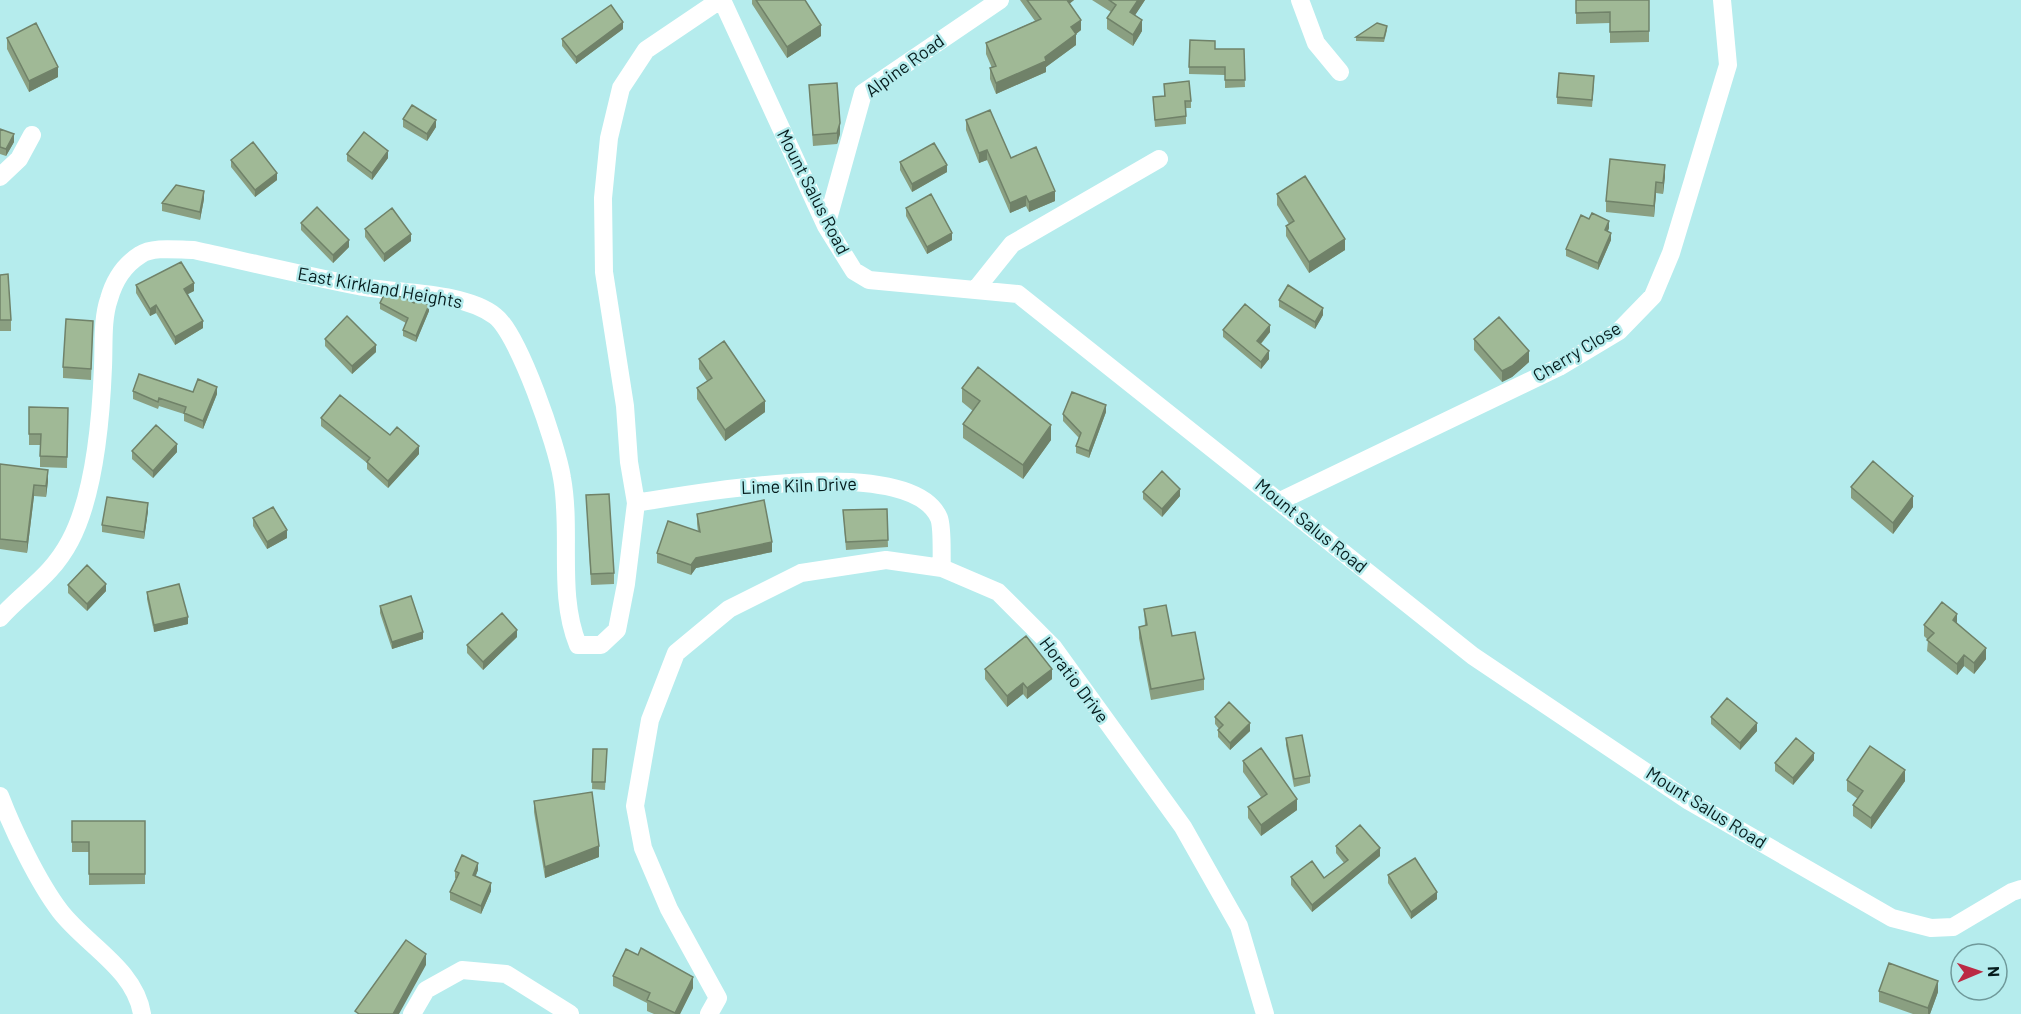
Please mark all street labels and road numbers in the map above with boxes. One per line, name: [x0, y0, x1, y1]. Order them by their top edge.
street label: Alpine Road: [861, 29, 948, 101]
street label: Mount Salus Road: [773, 125, 855, 258]
street label: East Kirkland Heights: [296, 262, 464, 312]
street label: Cherry Close: [1529, 316, 1624, 386]
street label: Lime Kiln Drive: [741, 472, 857, 498]
street label: Mount Salus Road: [1251, 473, 1372, 577]
street label: Horatio Drive: [1035, 632, 1114, 727]
street label: Mount Salus Road: [1642, 761, 1771, 853]

